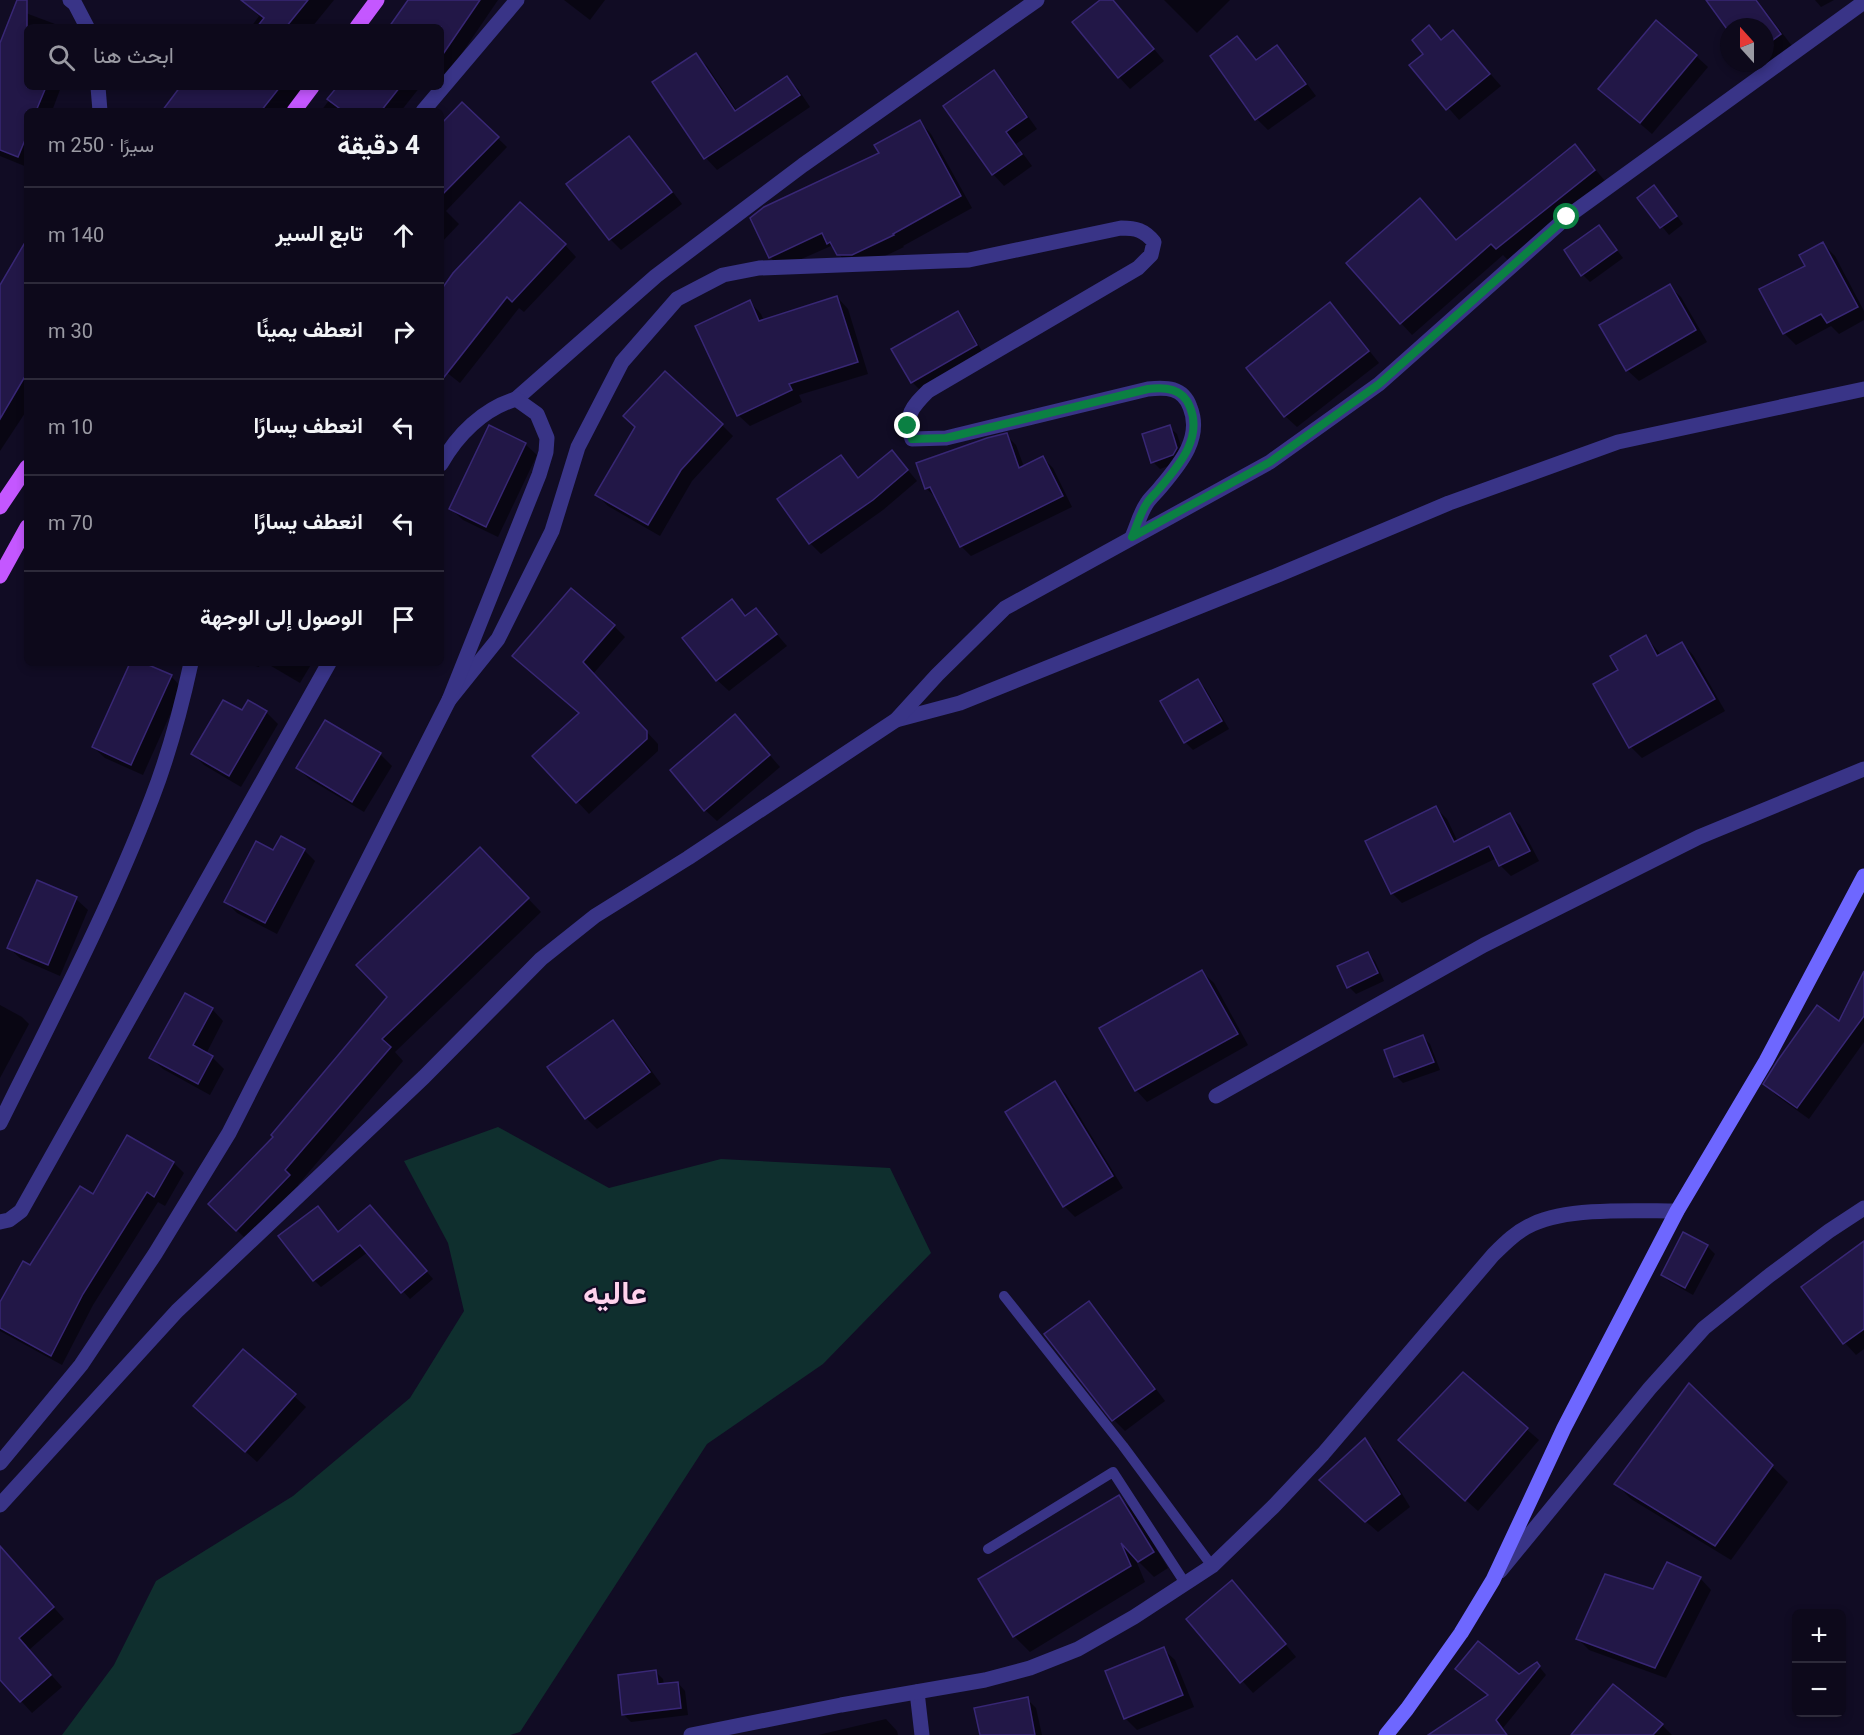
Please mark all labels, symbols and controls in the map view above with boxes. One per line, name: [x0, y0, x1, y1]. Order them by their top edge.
north arrow: [1720, 18, 1774, 72]
search box: [24, 24, 444, 90]
icon: search: [45, 41, 78, 74]
text: ابحث هنا: [93, 43, 174, 68]
text: 4 دقيقة: [337, 130, 420, 160]
text: سيرًا · 250 m: [48, 133, 154, 157]
route start: [1553, 203, 1579, 229]
icon: ahead: [387, 219, 420, 252]
text: تابع السير: [275, 221, 363, 246]
text: 140 m: [48, 223, 104, 247]
icon: right: [387, 315, 420, 348]
text: انعطف يمينًا: [256, 317, 363, 342]
text: 30 m: [48, 319, 93, 343]
icon: left: [387, 411, 420, 444]
route end: [894, 412, 920, 438]
text: انعطف يسارًا: [253, 413, 363, 438]
text: 10 m: [48, 415, 93, 439]
icon: left: [387, 507, 420, 540]
text: انعطف يسارًا: [253, 509, 363, 534]
text: 70 m: [48, 511, 93, 535]
icon: arrive: [387, 603, 420, 636]
text: الوصول إلى الوجهة: [200, 605, 363, 630]
district label: عاليه: [583, 1274, 647, 1312]
map controls: [1792, 1609, 1846, 1717]
button: +: [1792, 1609, 1846, 1663]
button: −: [1792, 1663, 1846, 1717]

